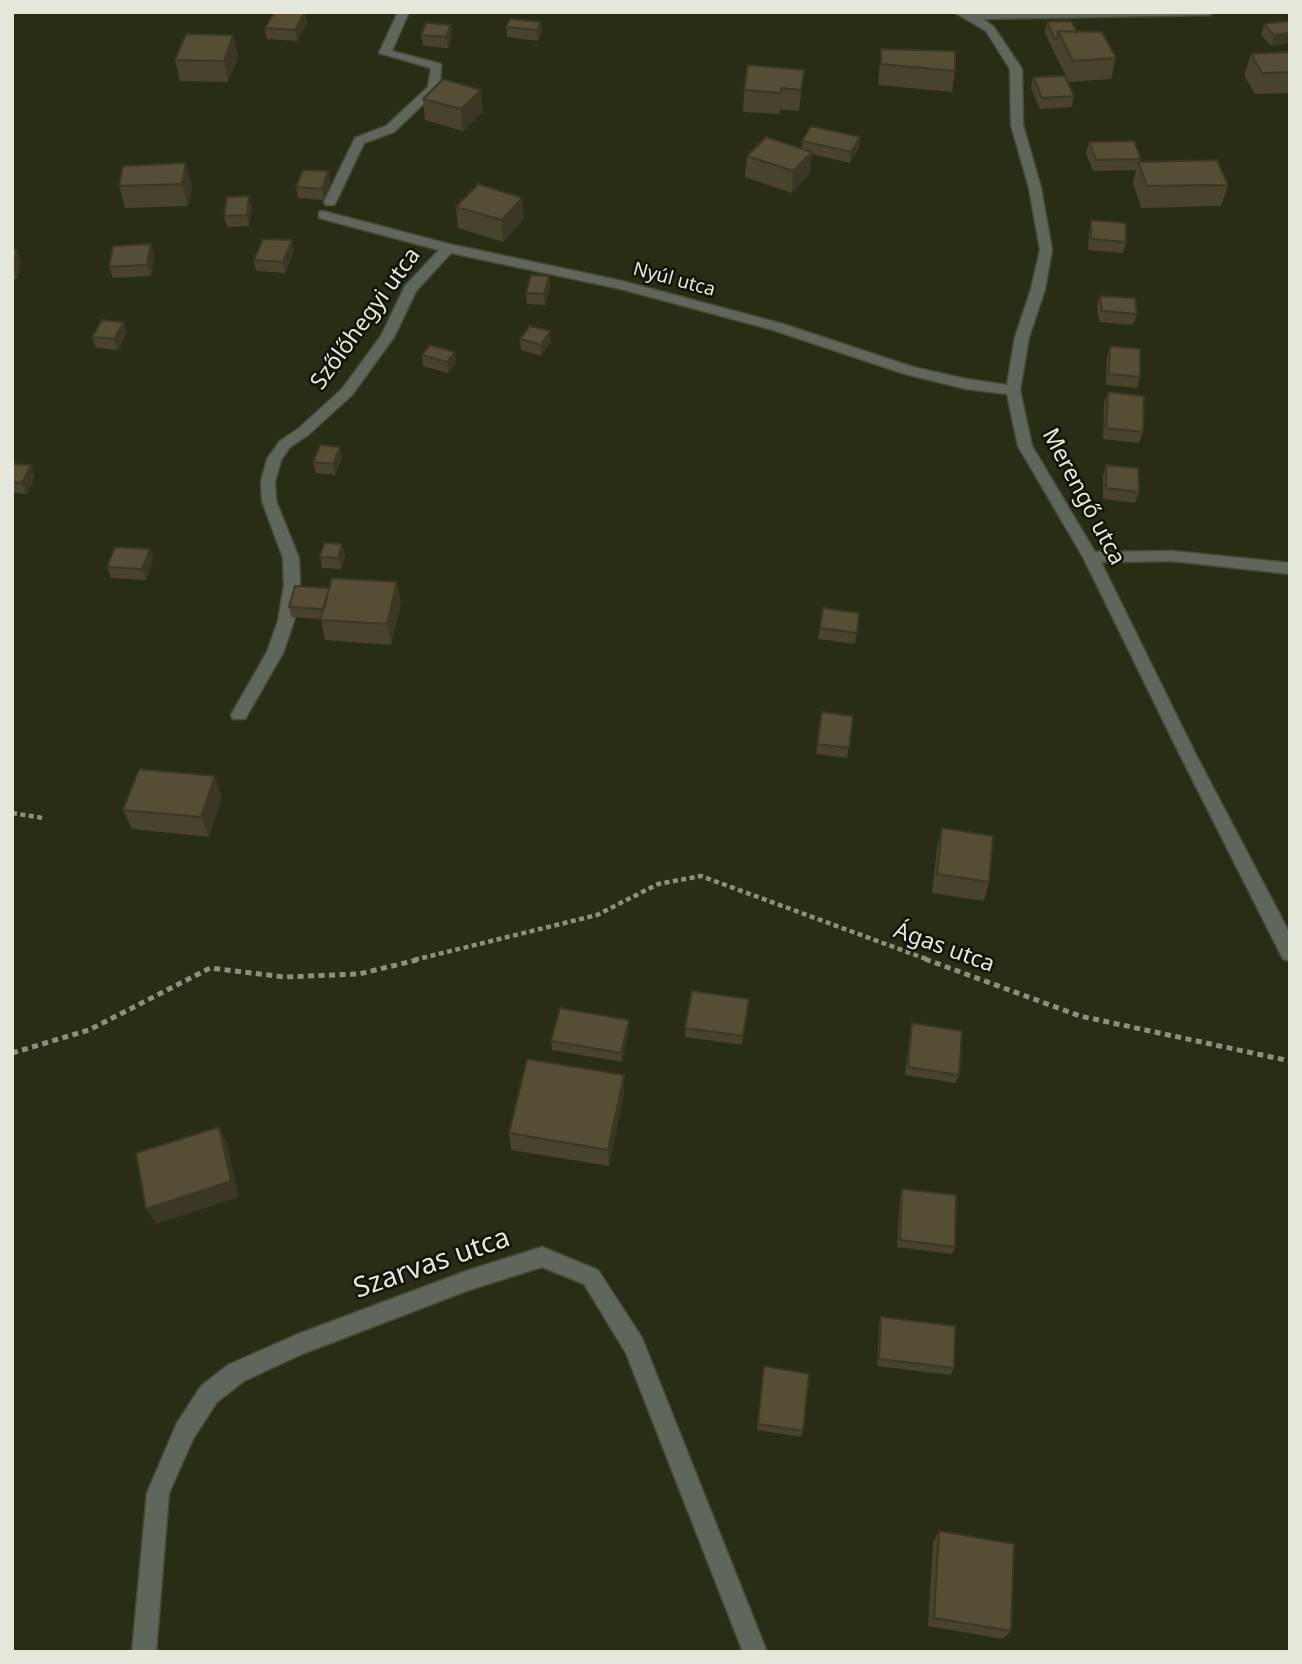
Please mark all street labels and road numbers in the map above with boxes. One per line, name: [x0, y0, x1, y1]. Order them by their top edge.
street label: Szőlőhegyi utca: [305, 243, 427, 395]
street label: Nyúl utca: [630, 258, 718, 302]
street label: Merengő utca: [1035, 424, 1131, 570]
street label: Ágas utca: [890, 917, 998, 979]
street label: Szarvas utca: [349, 1222, 515, 1306]

